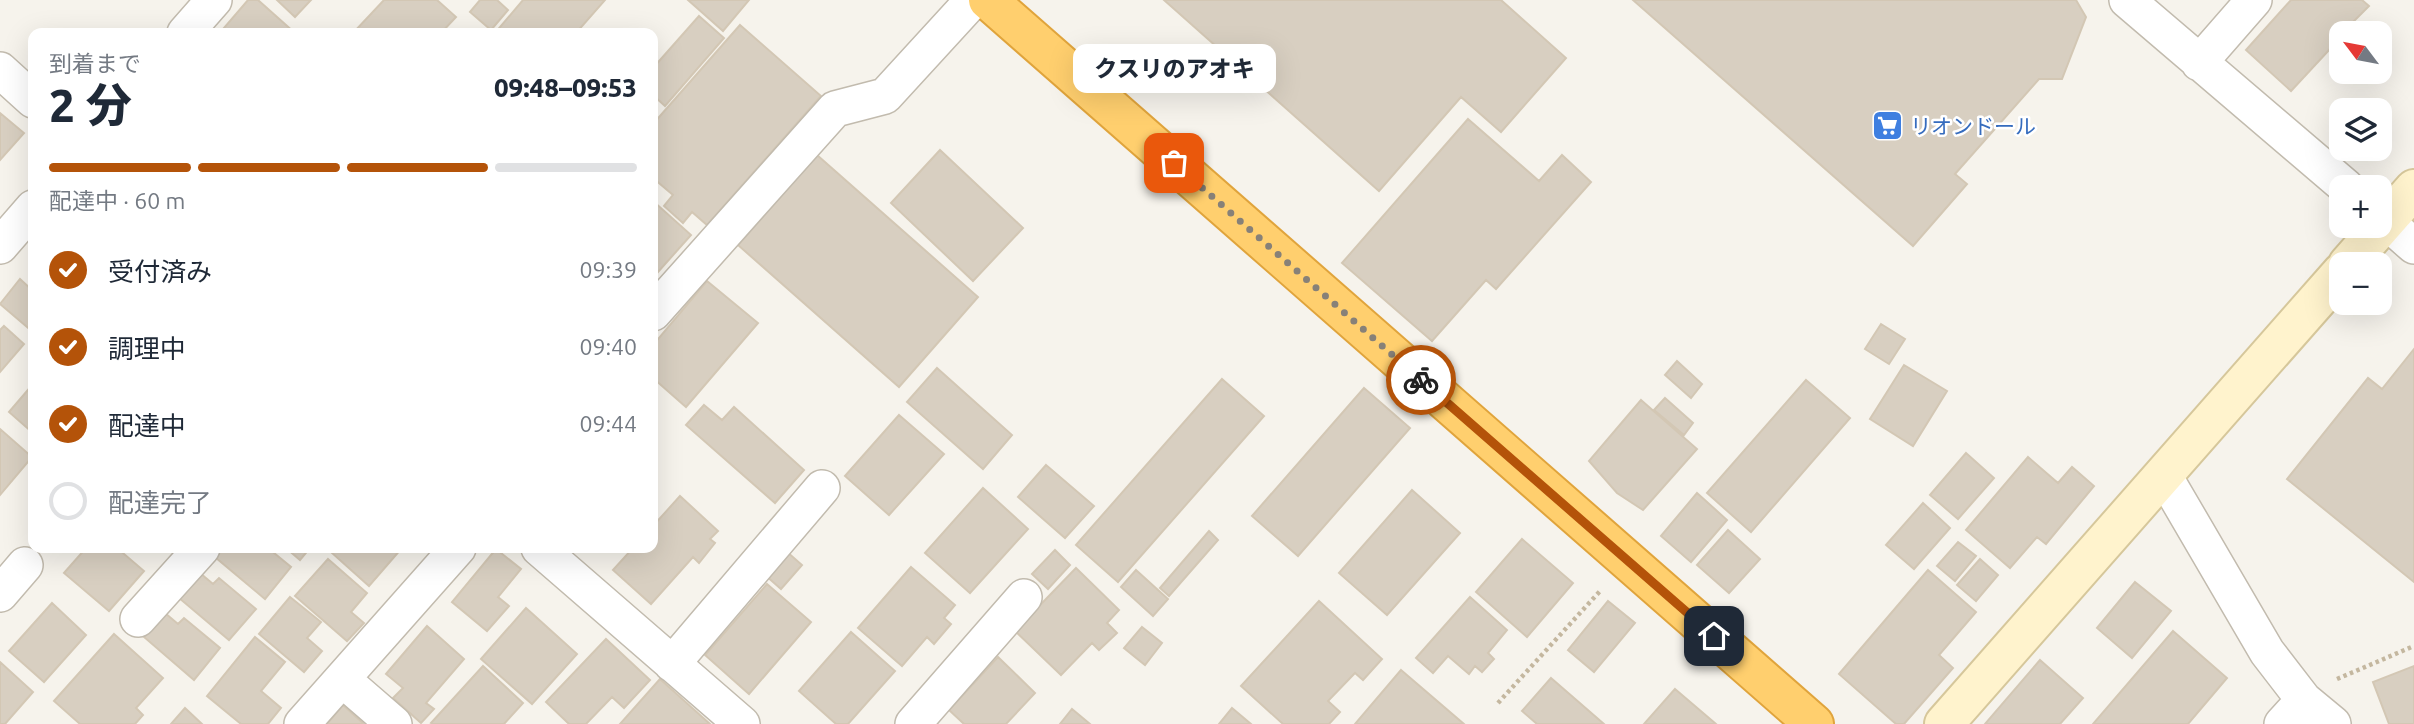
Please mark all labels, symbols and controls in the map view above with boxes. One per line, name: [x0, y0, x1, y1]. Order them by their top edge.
north arrow: [2329, 21, 2392, 84]
map controls: [2329, 21, 2392, 315]
callout: クスリのアオキ: [1072, 44, 1276, 93]
text: 到着まで: [49, 51, 141, 76]
text: クスリのアオキ: [1094, 56, 1255, 81]
text: 09:48–09:53: [494, 73, 637, 102]
text: 2 分: [49, 79, 132, 131]
button: layers: [2329, 98, 2392, 161]
supermarket icon: リオンドール: [1870, 109, 1904, 143]
place label: リオンドール: [1910, 114, 2036, 138]
pin: [1144, 133, 1204, 193]
icon: bag: [1155, 144, 1193, 182]
button: +: [2329, 175, 2392, 238]
text: 配達中 · 60 m: [49, 188, 185, 213]
icon: check: [49, 251, 87, 289]
button: −: [2329, 252, 2392, 315]
text: 受付済み: [108, 257, 212, 286]
text: 09:39: [579, 257, 637, 282]
icon: check: [49, 328, 87, 366]
text: 調理中: [108, 334, 186, 363]
text: 09:40: [579, 334, 637, 359]
courier: [1386, 345, 1456, 415]
icon: bike: [1402, 361, 1440, 399]
icon: check: [49, 405, 87, 443]
text: 配達中: [108, 411, 186, 440]
text: 09:44: [579, 411, 637, 436]
text: 配達完了: [108, 488, 212, 517]
pin: [1684, 606, 1744, 666]
icon: home: [1695, 617, 1733, 655]

